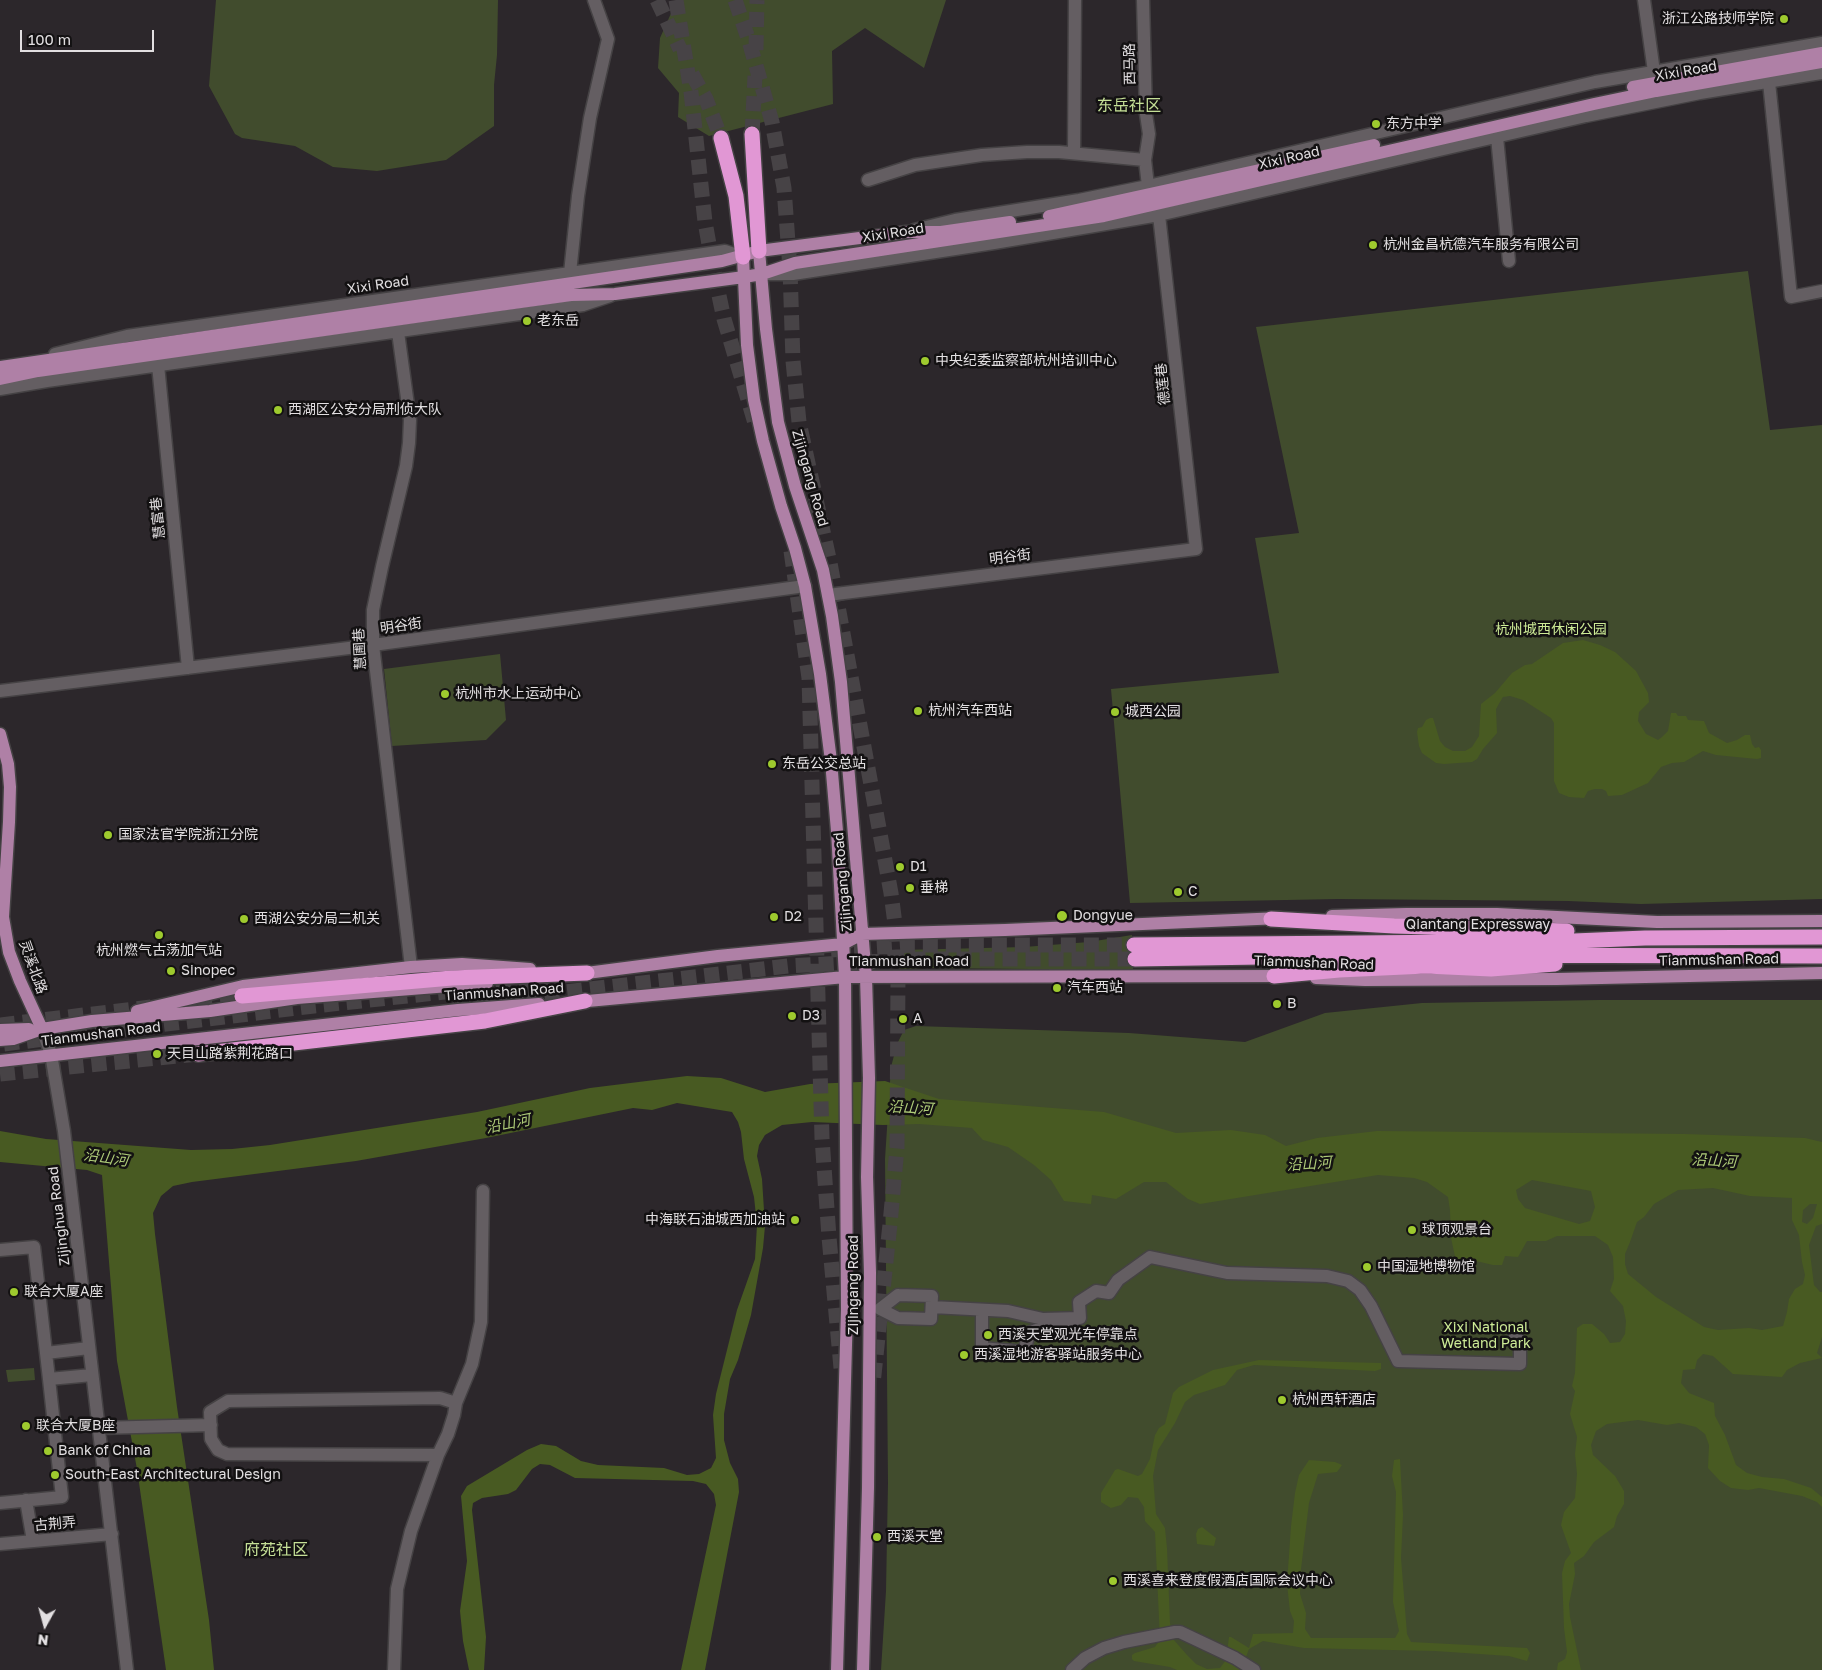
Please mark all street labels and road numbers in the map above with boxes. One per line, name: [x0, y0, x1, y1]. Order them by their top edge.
street label: 西马路: [1121, 43, 1139, 85]
street label: Xixi Road: [1654, 57, 1718, 85]
street label: Xixi Road: [1257, 143, 1321, 173]
street label: Xixi Road: [861, 220, 925, 246]
street label: Xixi Road: [346, 272, 410, 298]
street label: 德莲巷: [1152, 362, 1174, 406]
street label: Zijingang Road: [788, 428, 832, 528]
street label: 慧富巷: [147, 496, 169, 540]
street label: 明谷街: [988, 546, 1032, 568]
street label: 明谷街: [379, 615, 423, 637]
street label: 慧圃巷: [351, 628, 369, 670]
street label: Zijingang Road: [830, 832, 856, 932]
street label: Qiantang Expressway: [1406, 917, 1550, 933]
street label: 灵溪北路: [16, 938, 50, 996]
street label: Tianmushan Road: [1659, 951, 1779, 969]
street label: Tianmushan Road: [1254, 953, 1374, 973]
street label: Tianmushan Road: [849, 954, 969, 970]
street label: Tianmushan Road: [443, 979, 565, 1005]
street label: Tianmushan Road: [40, 1018, 162, 1050]
street label: Zijinghua Road: [45, 1166, 73, 1266]
street label: Zijingang Road: [846, 1235, 862, 1335]
street label: 古荆弄: [33, 1514, 77, 1534]

